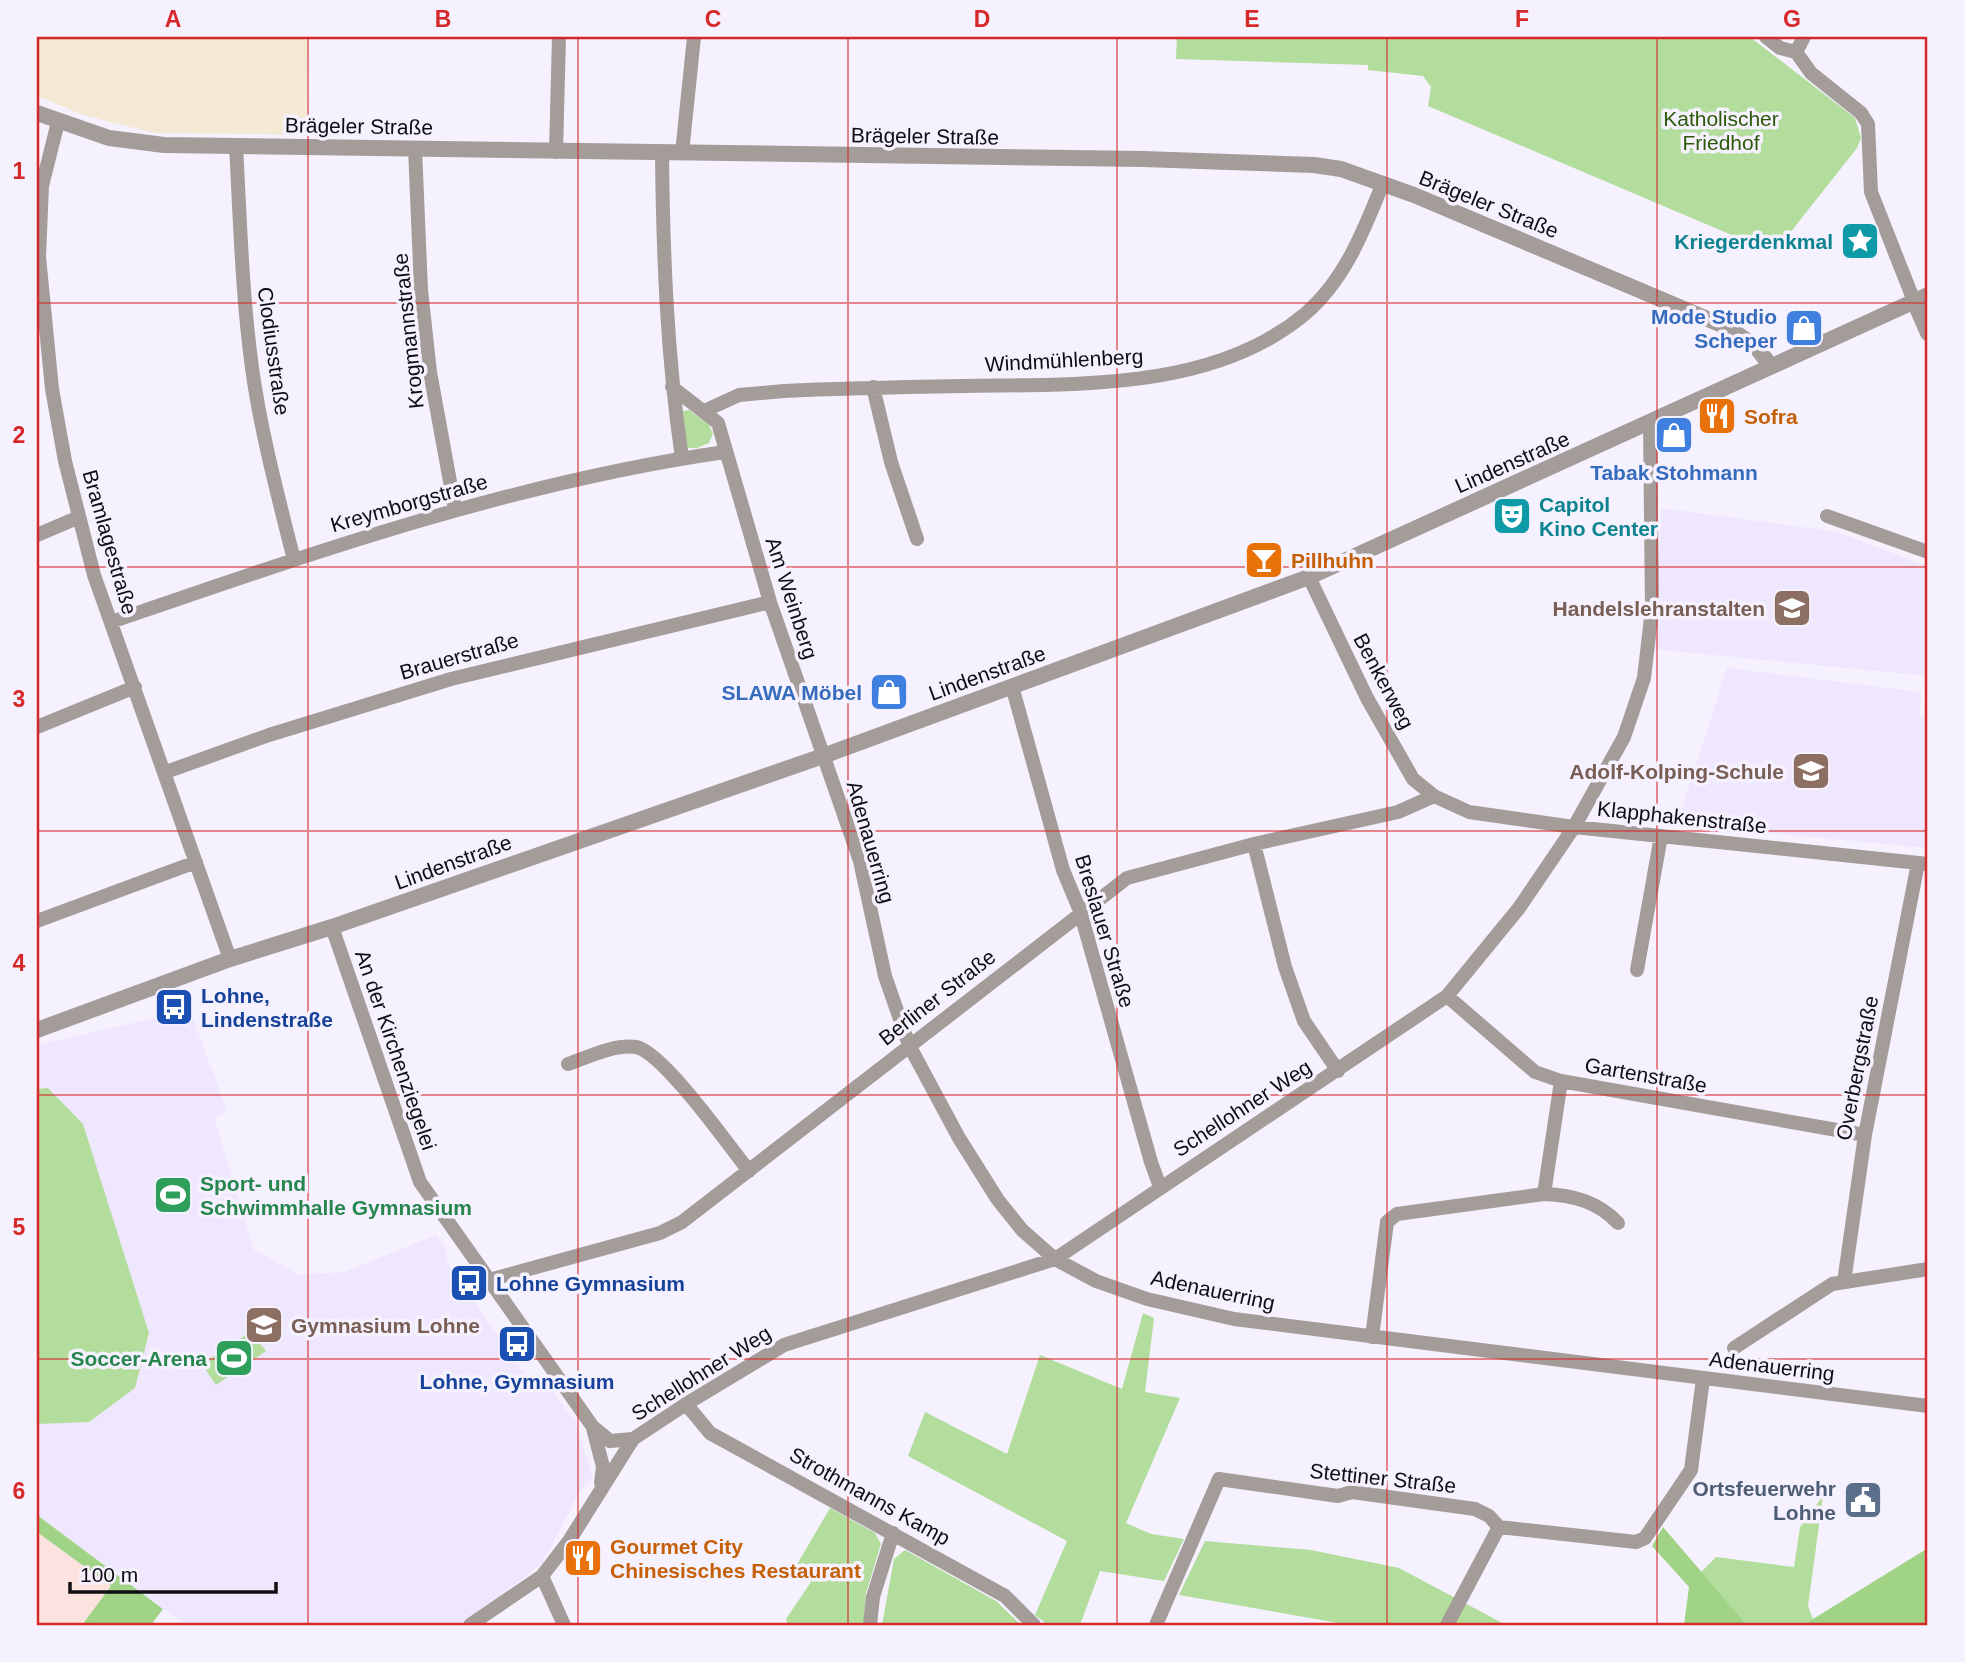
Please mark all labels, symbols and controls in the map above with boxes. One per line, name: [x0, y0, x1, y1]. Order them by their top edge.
text: A: [165, 6, 181, 32]
text: B: [435, 6, 451, 32]
text: C: [705, 6, 721, 32]
text: D: [974, 6, 990, 32]
text: E: [1244, 6, 1260, 32]
text: F: [1515, 6, 1529, 32]
text: G: [1783, 6, 1801, 32]
park label: Katholischer Friedhof: [1663, 107, 1779, 154]
street label: Brägeler Straße: [285, 113, 433, 139]
street label: Brägeler Straße: [851, 123, 999, 149]
text: 1: [13, 158, 26, 184]
street label: Brägeler Straße: [1416, 166, 1562, 242]
place icon: Kriegerdenkmal: [1839, 220, 1881, 262]
place label: Kriegerdenkmal: [1674, 230, 1833, 253]
street label: Krogmannstraße: [388, 252, 428, 410]
street label: Clodiusstraße: [254, 285, 294, 417]
place label: Mode Studio Scheper: [1651, 305, 1777, 352]
shop icon: Mode Studio Scheper: [1783, 307, 1825, 349]
street label: Windmühlenberg: [984, 344, 1144, 376]
restaurant icon: Sofra: [1696, 395, 1738, 437]
place label: Sofra: [1744, 405, 1798, 428]
shop icon: Tabak Stohmann: [1653, 414, 1695, 456]
text: 2: [13, 422, 25, 448]
street label: Lindenstraße: [1451, 427, 1573, 497]
place label: Tabak Stohmann: [1590, 461, 1758, 484]
street label: Bramlagestraße: [78, 467, 142, 617]
street label: Kreymborgstraße: [328, 470, 490, 536]
place label: Capitol Kino Center: [1539, 493, 1658, 540]
theatre icon: Capitol Kino Center: [1491, 495, 1533, 537]
street label: Am Weinberg: [761, 534, 823, 662]
bar icon: Pillhuhn: [1243, 539, 1285, 581]
place label: Pillhuhn: [1291, 549, 1374, 572]
school or university icon: Handelslehranstalten: [1771, 587, 1813, 629]
place label: Handelslehranstalten: [1553, 597, 1765, 620]
street label: Brauerstraße: [397, 628, 521, 684]
street label: Benkerweg: [1349, 629, 1419, 733]
street label: Lindenstraße: [925, 641, 1049, 705]
shop icon: SLAWA Möbel: [868, 671, 910, 713]
place label: SLAWA Möbel: [722, 681, 862, 704]
text: 3: [13, 686, 25, 712]
school or university icon: Adolf-Kolping-Schule: [1790, 750, 1832, 792]
place label: Adolf-Kolping-Schule: [1569, 760, 1784, 783]
street label: Adenauerring: [843, 778, 899, 906]
street label: Klapphakenstraße: [1596, 797, 1768, 837]
street label: Lindenstraße: [391, 830, 515, 894]
street label: Breslauer Straße: [1071, 852, 1139, 1010]
street label: Berliner Straße: [874, 944, 1000, 1050]
street label: An der Kirchenziegelei: [351, 947, 441, 1153]
text: 4: [13, 950, 26, 976]
place label: Lohne, Lindenstraße: [201, 984, 333, 1031]
bus stop icon: Lohne, Lindenstraße: [153, 986, 195, 1028]
street label: Overbergstraße: [1832, 994, 1882, 1142]
street label: Gartenstraße: [1583, 1053, 1709, 1097]
street label: Schellohner Weg: [1169, 1055, 1315, 1161]
place label: Sport- und Schwimmhalle Gymnasium: [200, 1172, 472, 1219]
sports icon: Sport- und Schwimmhalle Gymnasium: [152, 1174, 194, 1216]
text: 5: [13, 1214, 26, 1240]
bus stop icon: Lohne Gymnasium: [448, 1262, 490, 1304]
street label: Adenauerring: [1149, 1266, 1277, 1314]
place label: Lohne Gymnasium: [496, 1272, 685, 1295]
school or university icon: Gymnasium Lohne: [243, 1304, 285, 1346]
place label: Gymnasium Lohne: [291, 1314, 480, 1337]
street label: Schellohner Weg: [627, 1321, 775, 1425]
bus stop icon: Lohne, Gymnasium: [496, 1323, 538, 1365]
sports icon: Soccer-Arena: [213, 1337, 255, 1379]
place label: Soccer-Arena: [70, 1347, 207, 1370]
street label: Adenauerring: [1708, 1347, 1836, 1385]
place label: Lohne, Gymnasium: [420, 1370, 614, 1393]
street label: Strothmanns Kamp: [786, 1442, 954, 1550]
street label: Stettiner Straße: [1309, 1459, 1457, 1497]
place label: Ortsfeuerwehr Lohne: [1692, 1477, 1836, 1524]
text: 6: [13, 1478, 25, 1504]
public building icon: Ortsfeuerwehr Lohne: [1842, 1479, 1884, 1521]
place label: Gourmet City Chinesisches Restaurant: [610, 1535, 861, 1582]
restaurant icon: Gourmet City Chinesisches Restaurant: [562, 1537, 604, 1579]
scale bar: [70, 1550, 276, 1594]
text: 100 m: [80, 1563, 138, 1586]

